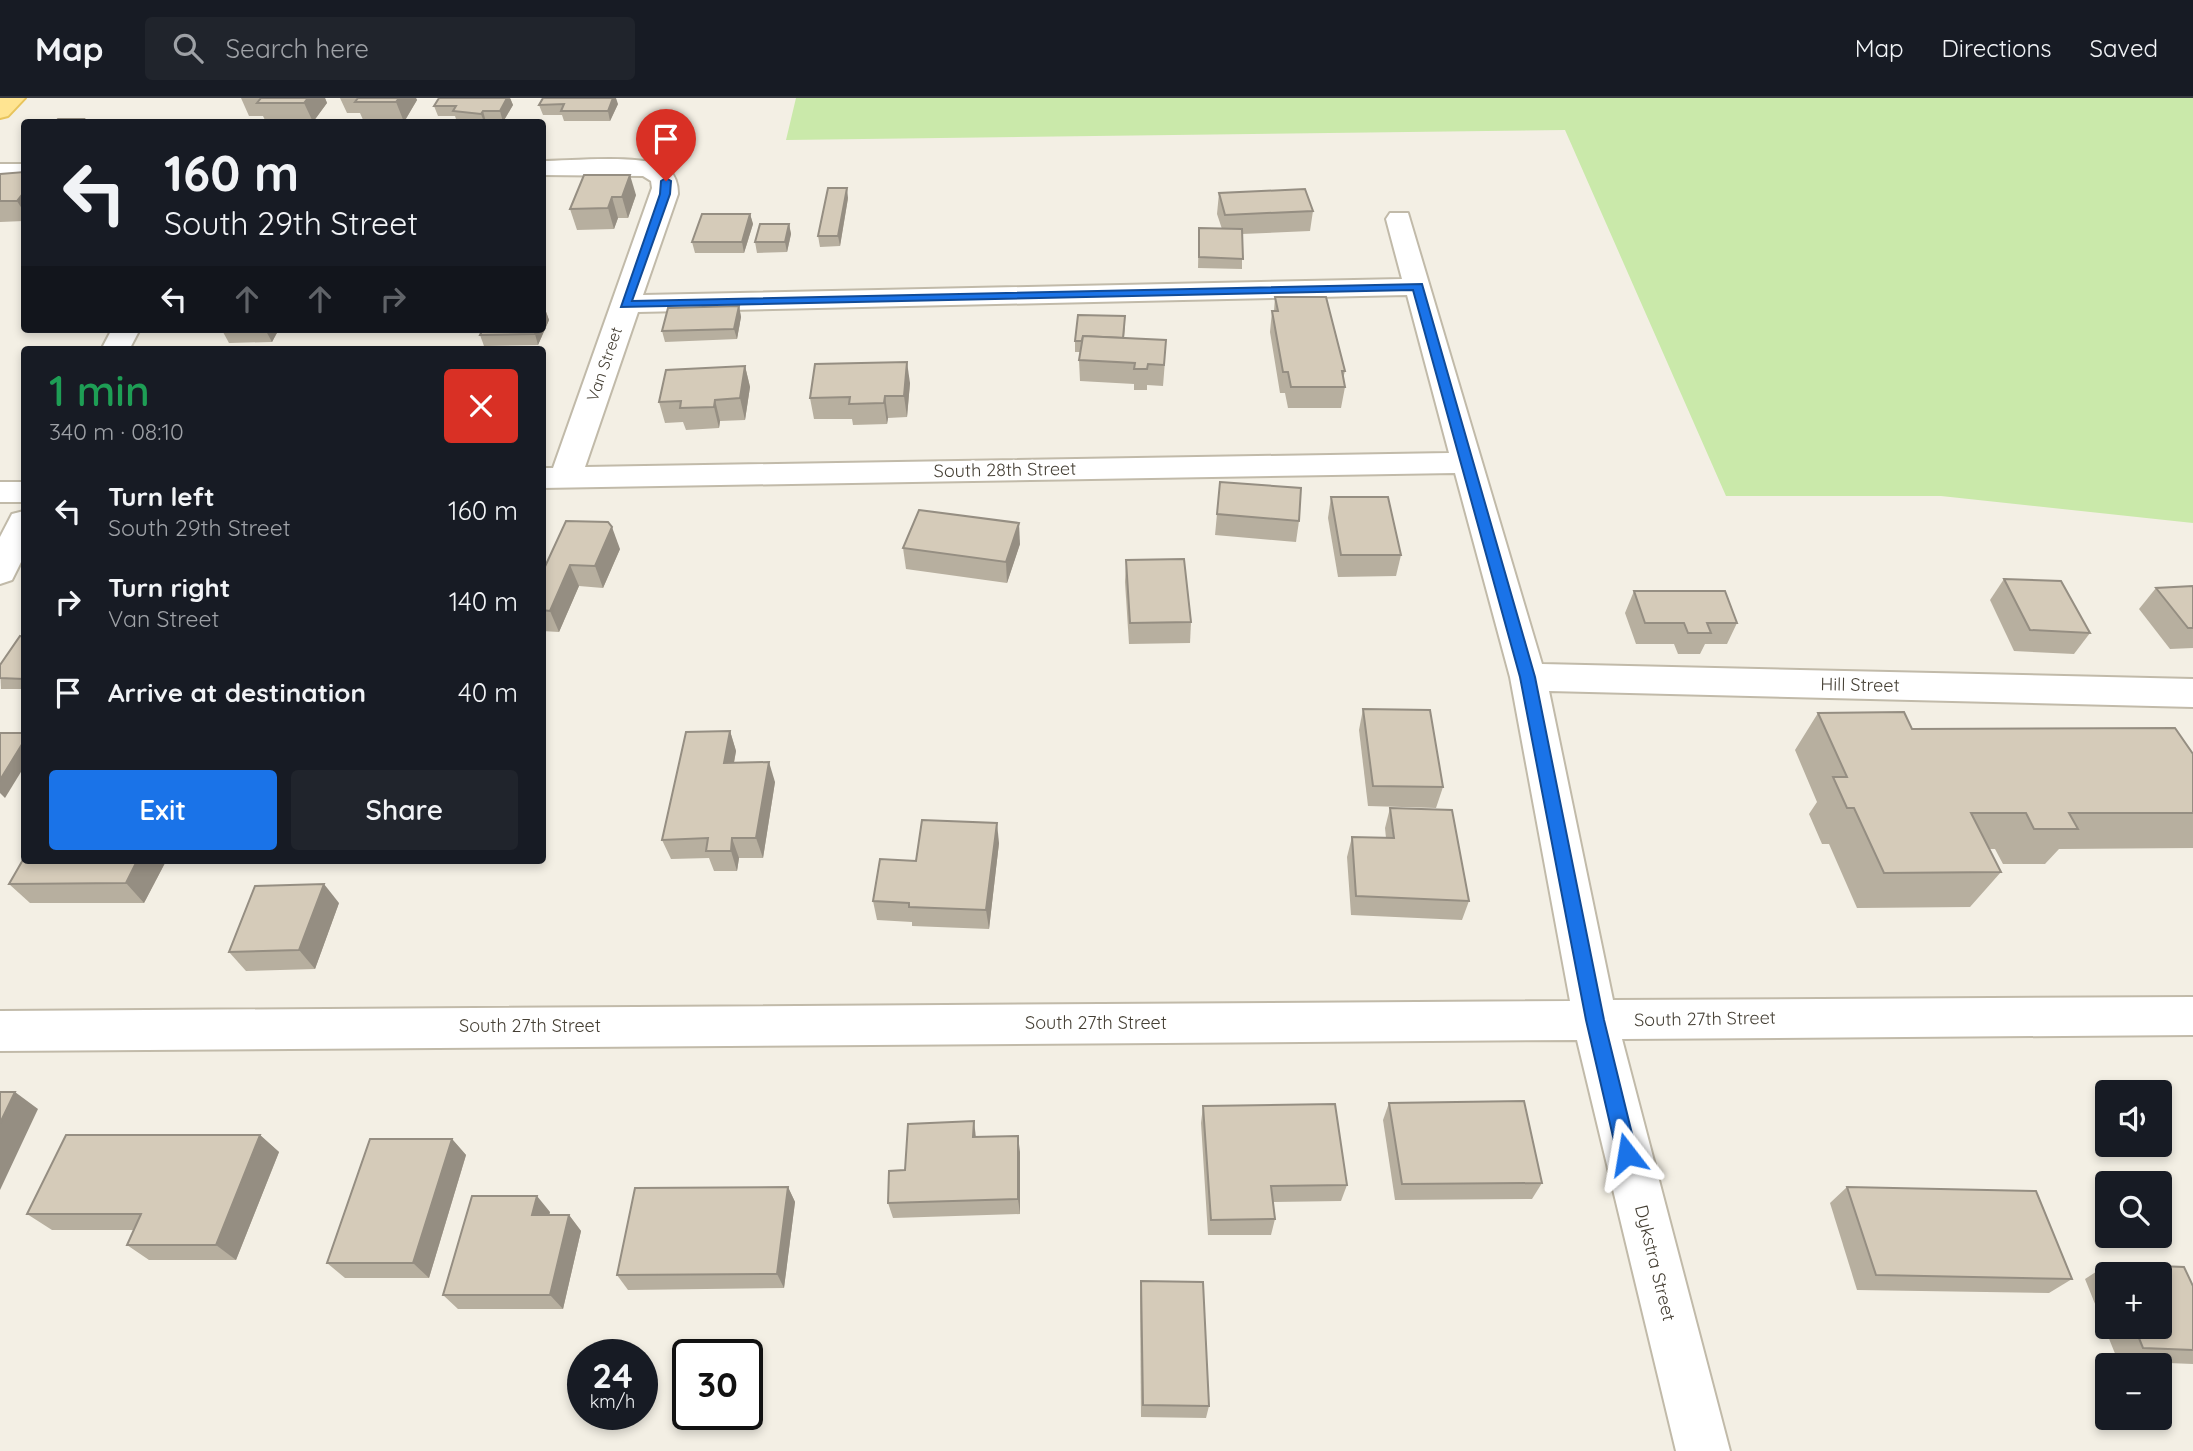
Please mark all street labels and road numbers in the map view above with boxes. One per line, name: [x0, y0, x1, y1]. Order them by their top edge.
street label: Van Street: [582, 324, 626, 404]
street label: South 28th Street: [933, 457, 1076, 482]
street label: Hill Street: [1820, 672, 1900, 697]
street label: South 27th Street: [1634, 1006, 1776, 1031]
street label: South 27th Street: [1025, 1011, 1167, 1034]
street label: South 27th Street: [459, 1014, 601, 1037]
street label: Dykstra Street: [1630, 1202, 1681, 1323]

